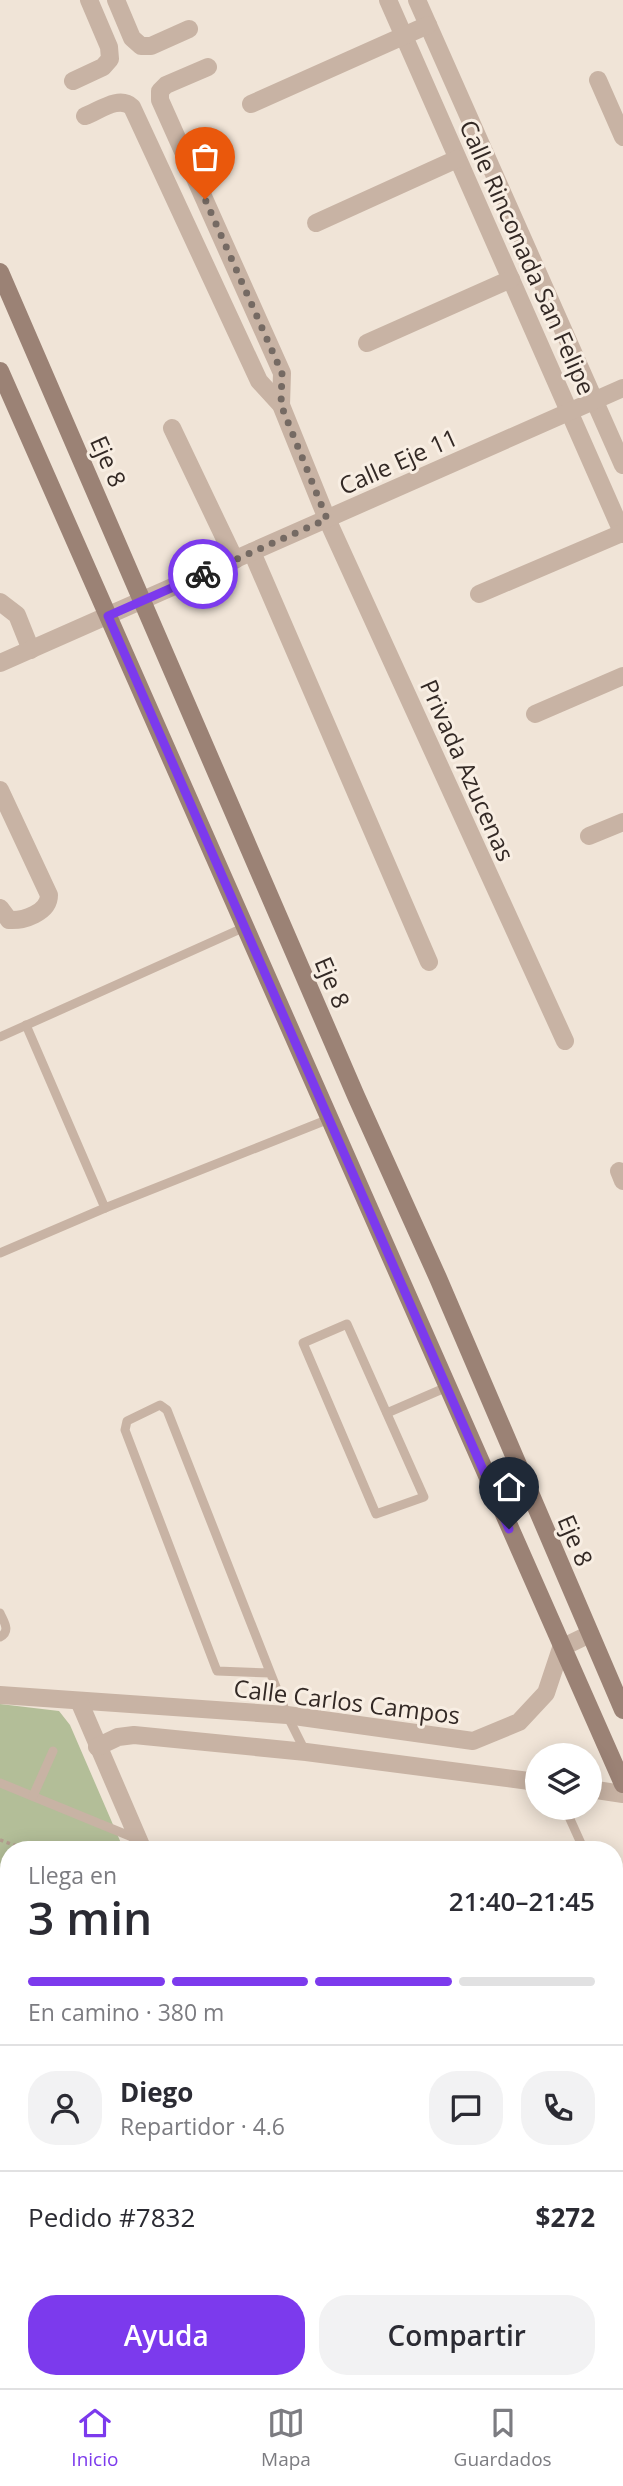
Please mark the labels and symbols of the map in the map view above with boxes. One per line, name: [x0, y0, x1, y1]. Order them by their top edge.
street label: Calle Rinconada San Felipe: [452, 114, 604, 400]
pin: [175, 127, 235, 199]
street label: Calle Eje 11: [333, 420, 463, 502]
street label: Eje 8: [83, 430, 135, 492]
courier: [168, 539, 238, 609]
street label: Privada Azucenas: [413, 674, 523, 866]
street label: Eje 8: [307, 951, 359, 1013]
pin: [479, 1457, 539, 1529]
street label: Eje 8: [550, 1509, 602, 1571]
street label: Calle Carlos Campos: [232, 1671, 462, 1731]

